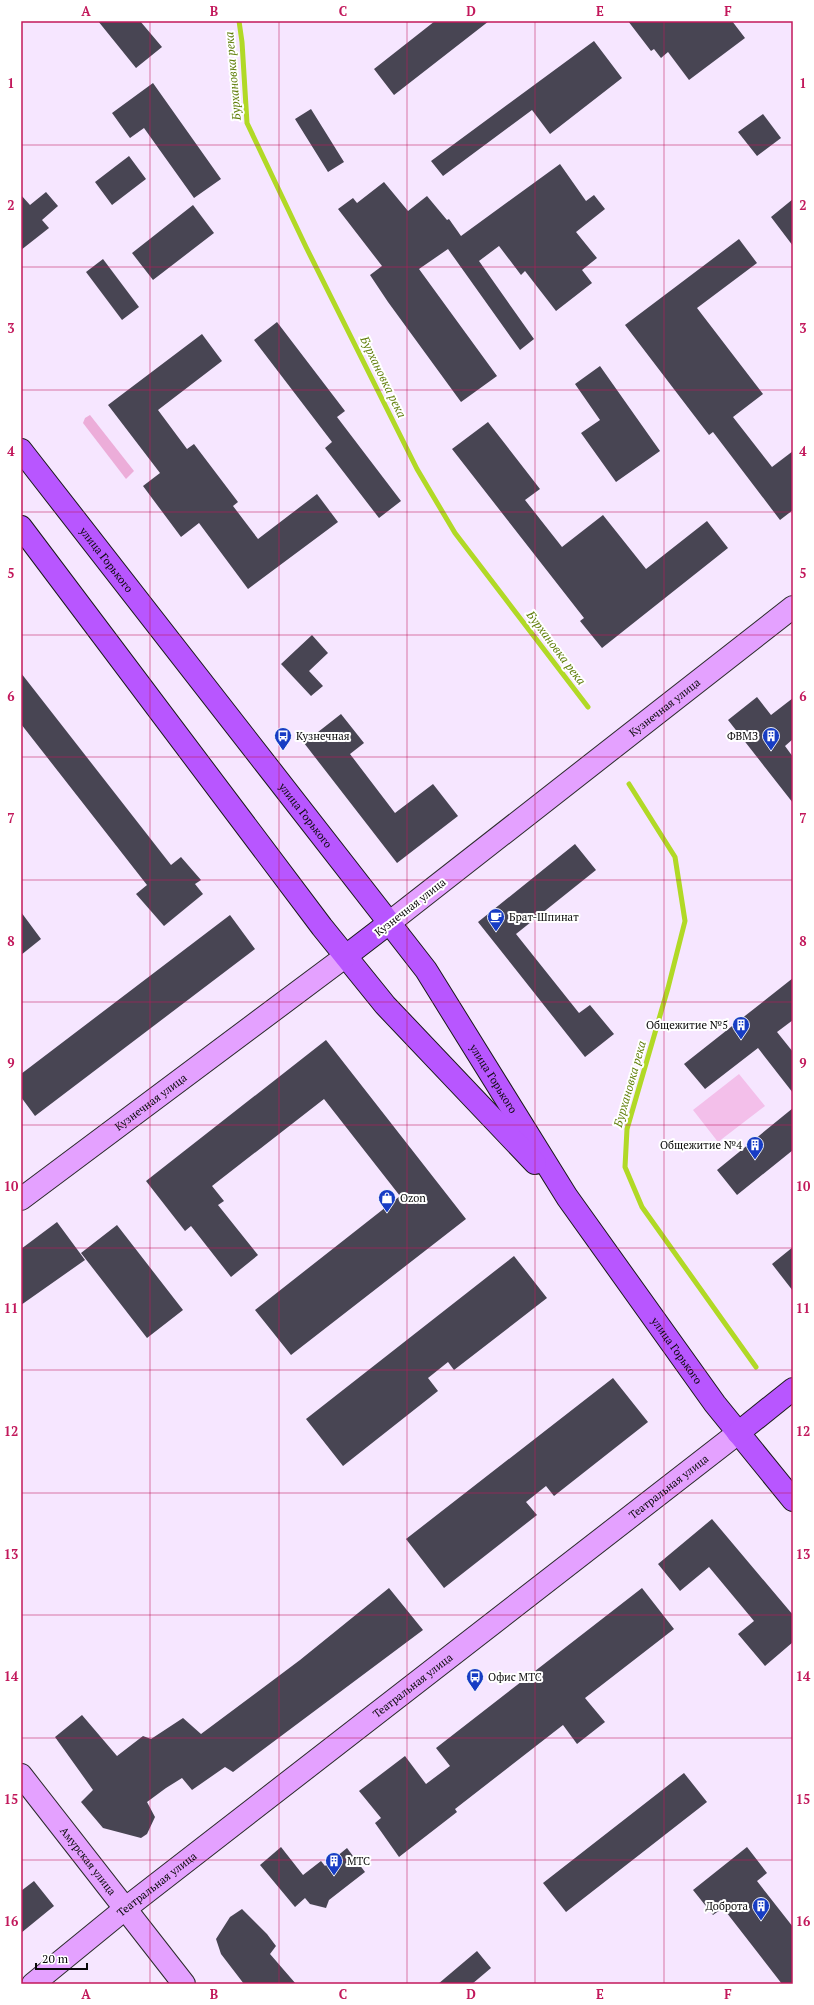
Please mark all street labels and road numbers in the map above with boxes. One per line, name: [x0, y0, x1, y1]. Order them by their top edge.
street label: улица Горького: [76, 523, 136, 595]
street label: Кузнечная улица: [626, 675, 703, 740]
street label: улица Горького: [275, 779, 335, 851]
street label: Кузнечная улица: [372, 875, 449, 939]
street label: улица Горького: [466, 1041, 520, 1116]
street label: Кузнечная улица: [112, 1070, 190, 1134]
street label: улица Горького: [648, 1314, 705, 1387]
street label: Театральная улица: [626, 1451, 712, 1522]
street label: Театральная улица: [370, 1650, 456, 1721]
street label: Амурская улица: [57, 1824, 119, 1898]
street label: Театральная улица: [114, 1849, 200, 1920]

